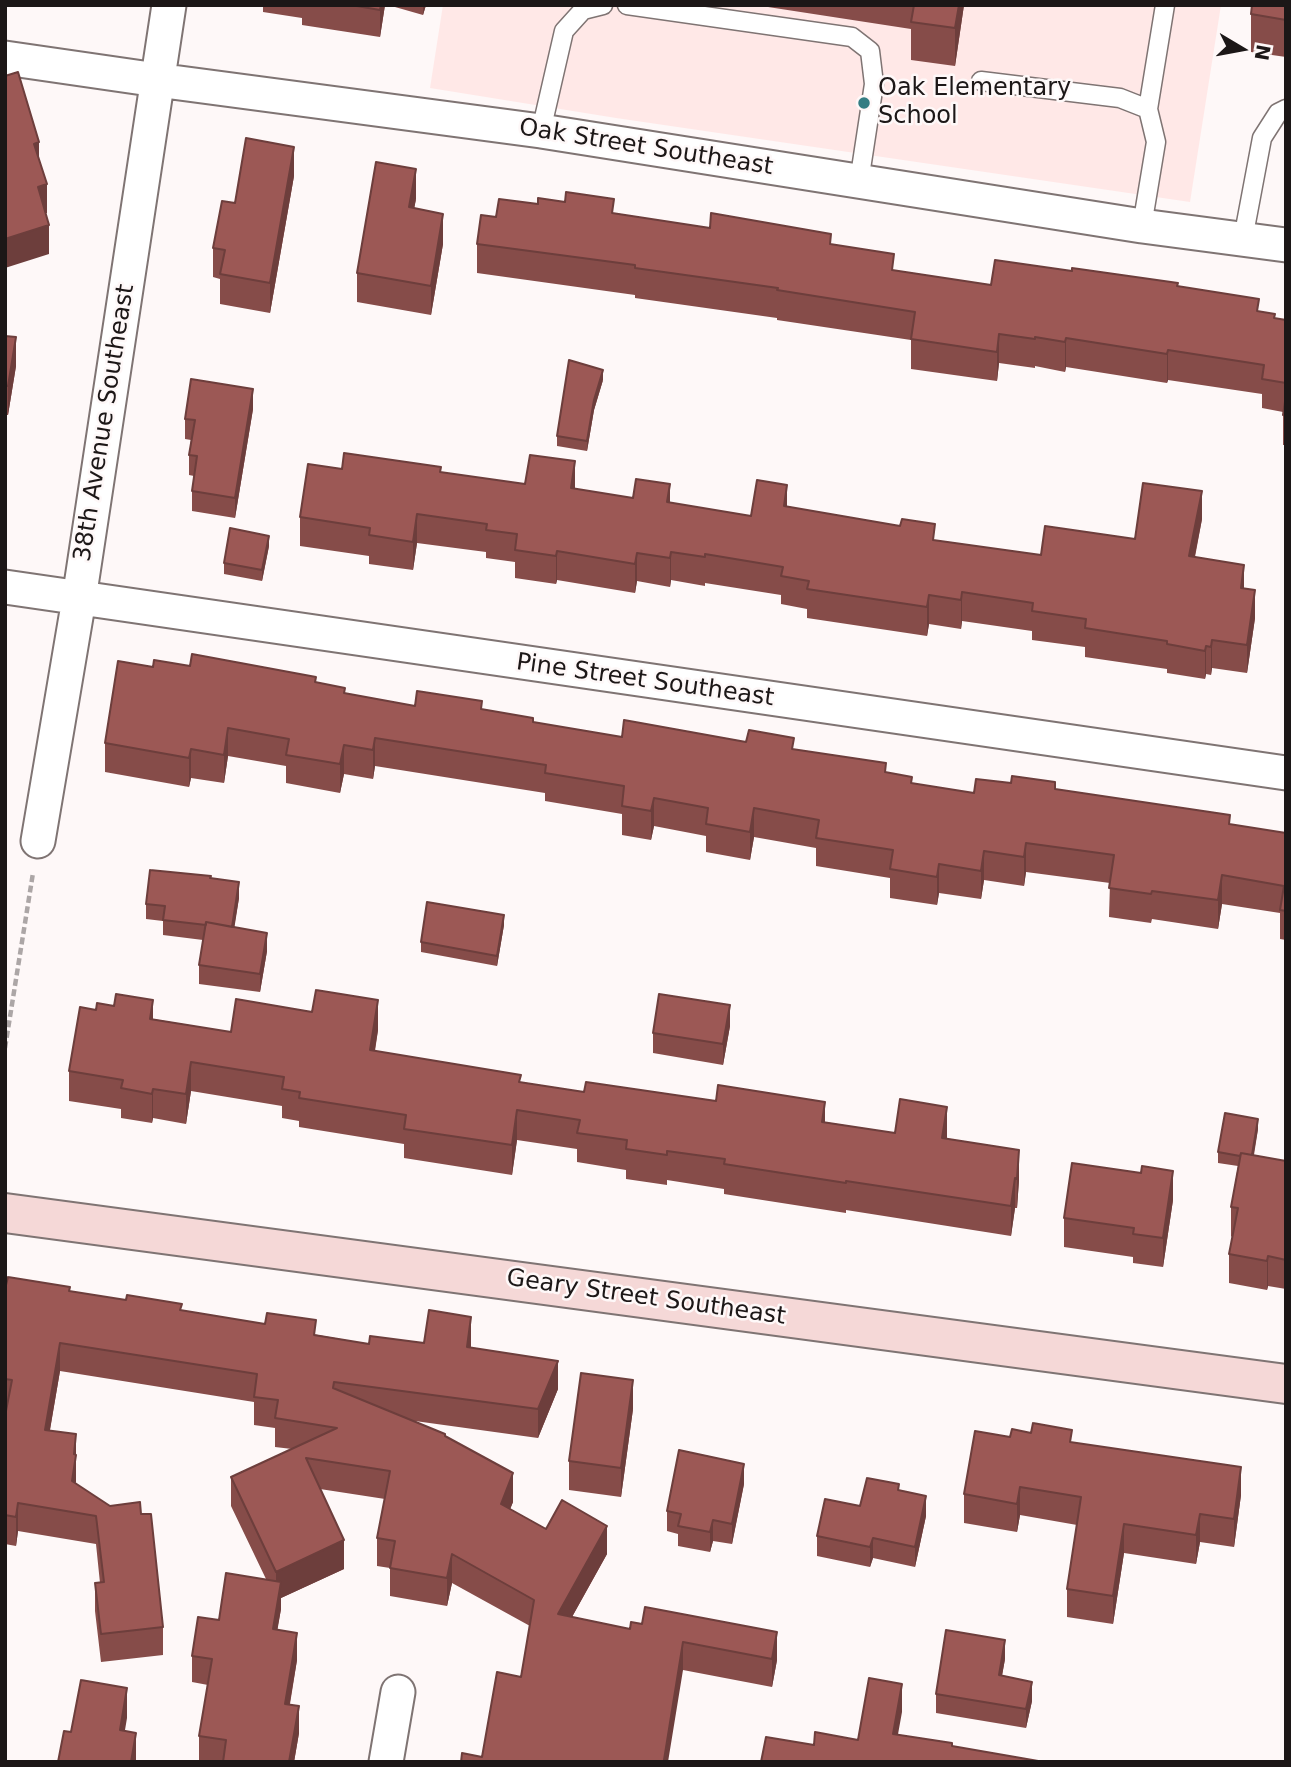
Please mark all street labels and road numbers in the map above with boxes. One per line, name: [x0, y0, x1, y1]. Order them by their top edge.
street label: Oak Street Southeast: [517, 114, 775, 182]
street label: 38th Avenue Southeast: [69, 282, 141, 564]
street label: Pine Street Southeast: [514, 649, 776, 713]
street label: Geary Street Southeast: [505, 1264, 787, 1332]

